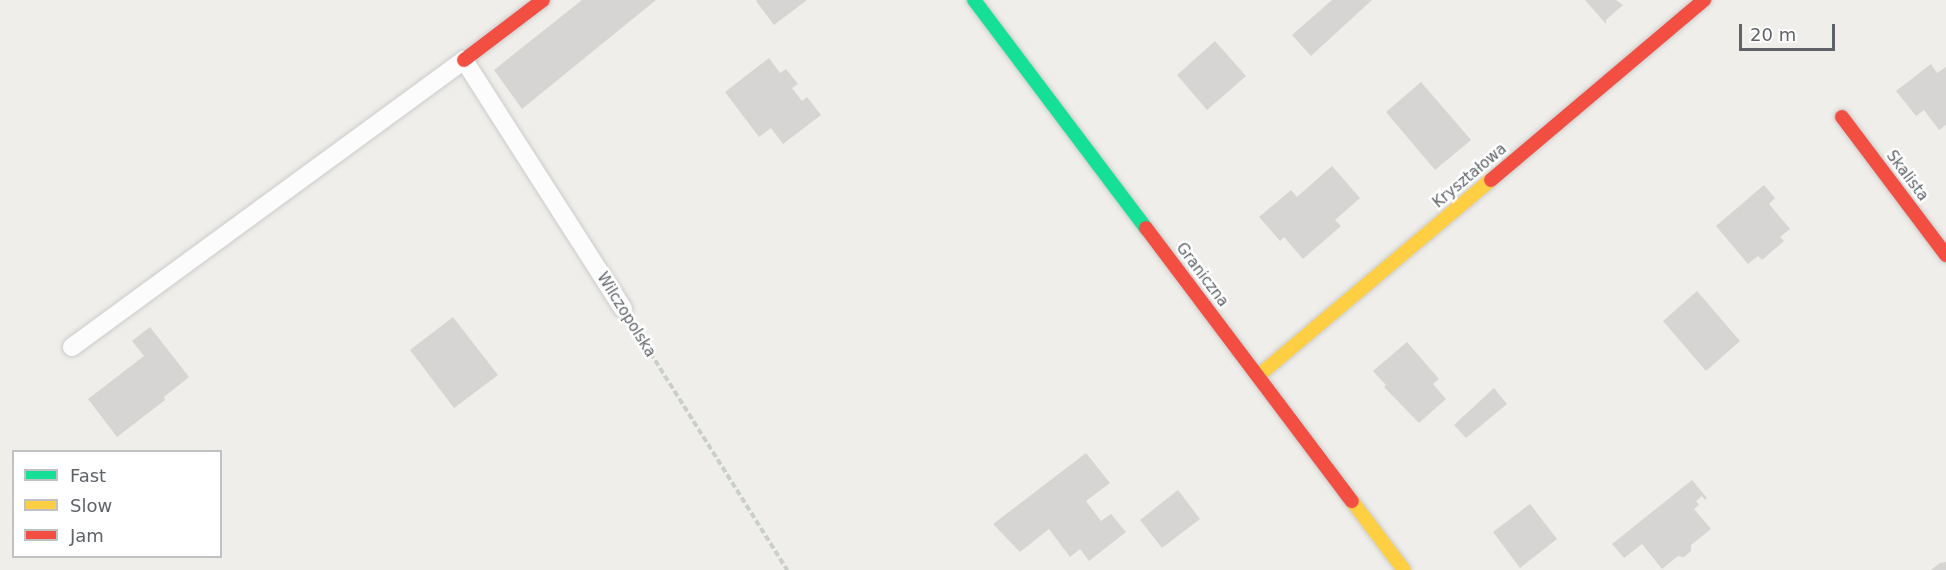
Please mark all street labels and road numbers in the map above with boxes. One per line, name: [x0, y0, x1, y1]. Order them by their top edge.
street label: Kryształowa: [1430, 140, 1510, 212]
street label: Skalista: [1882, 147, 1932, 205]
street label: Graniczna: [1172, 239, 1232, 311]
street label: Wilczopolska: [593, 269, 659, 361]

